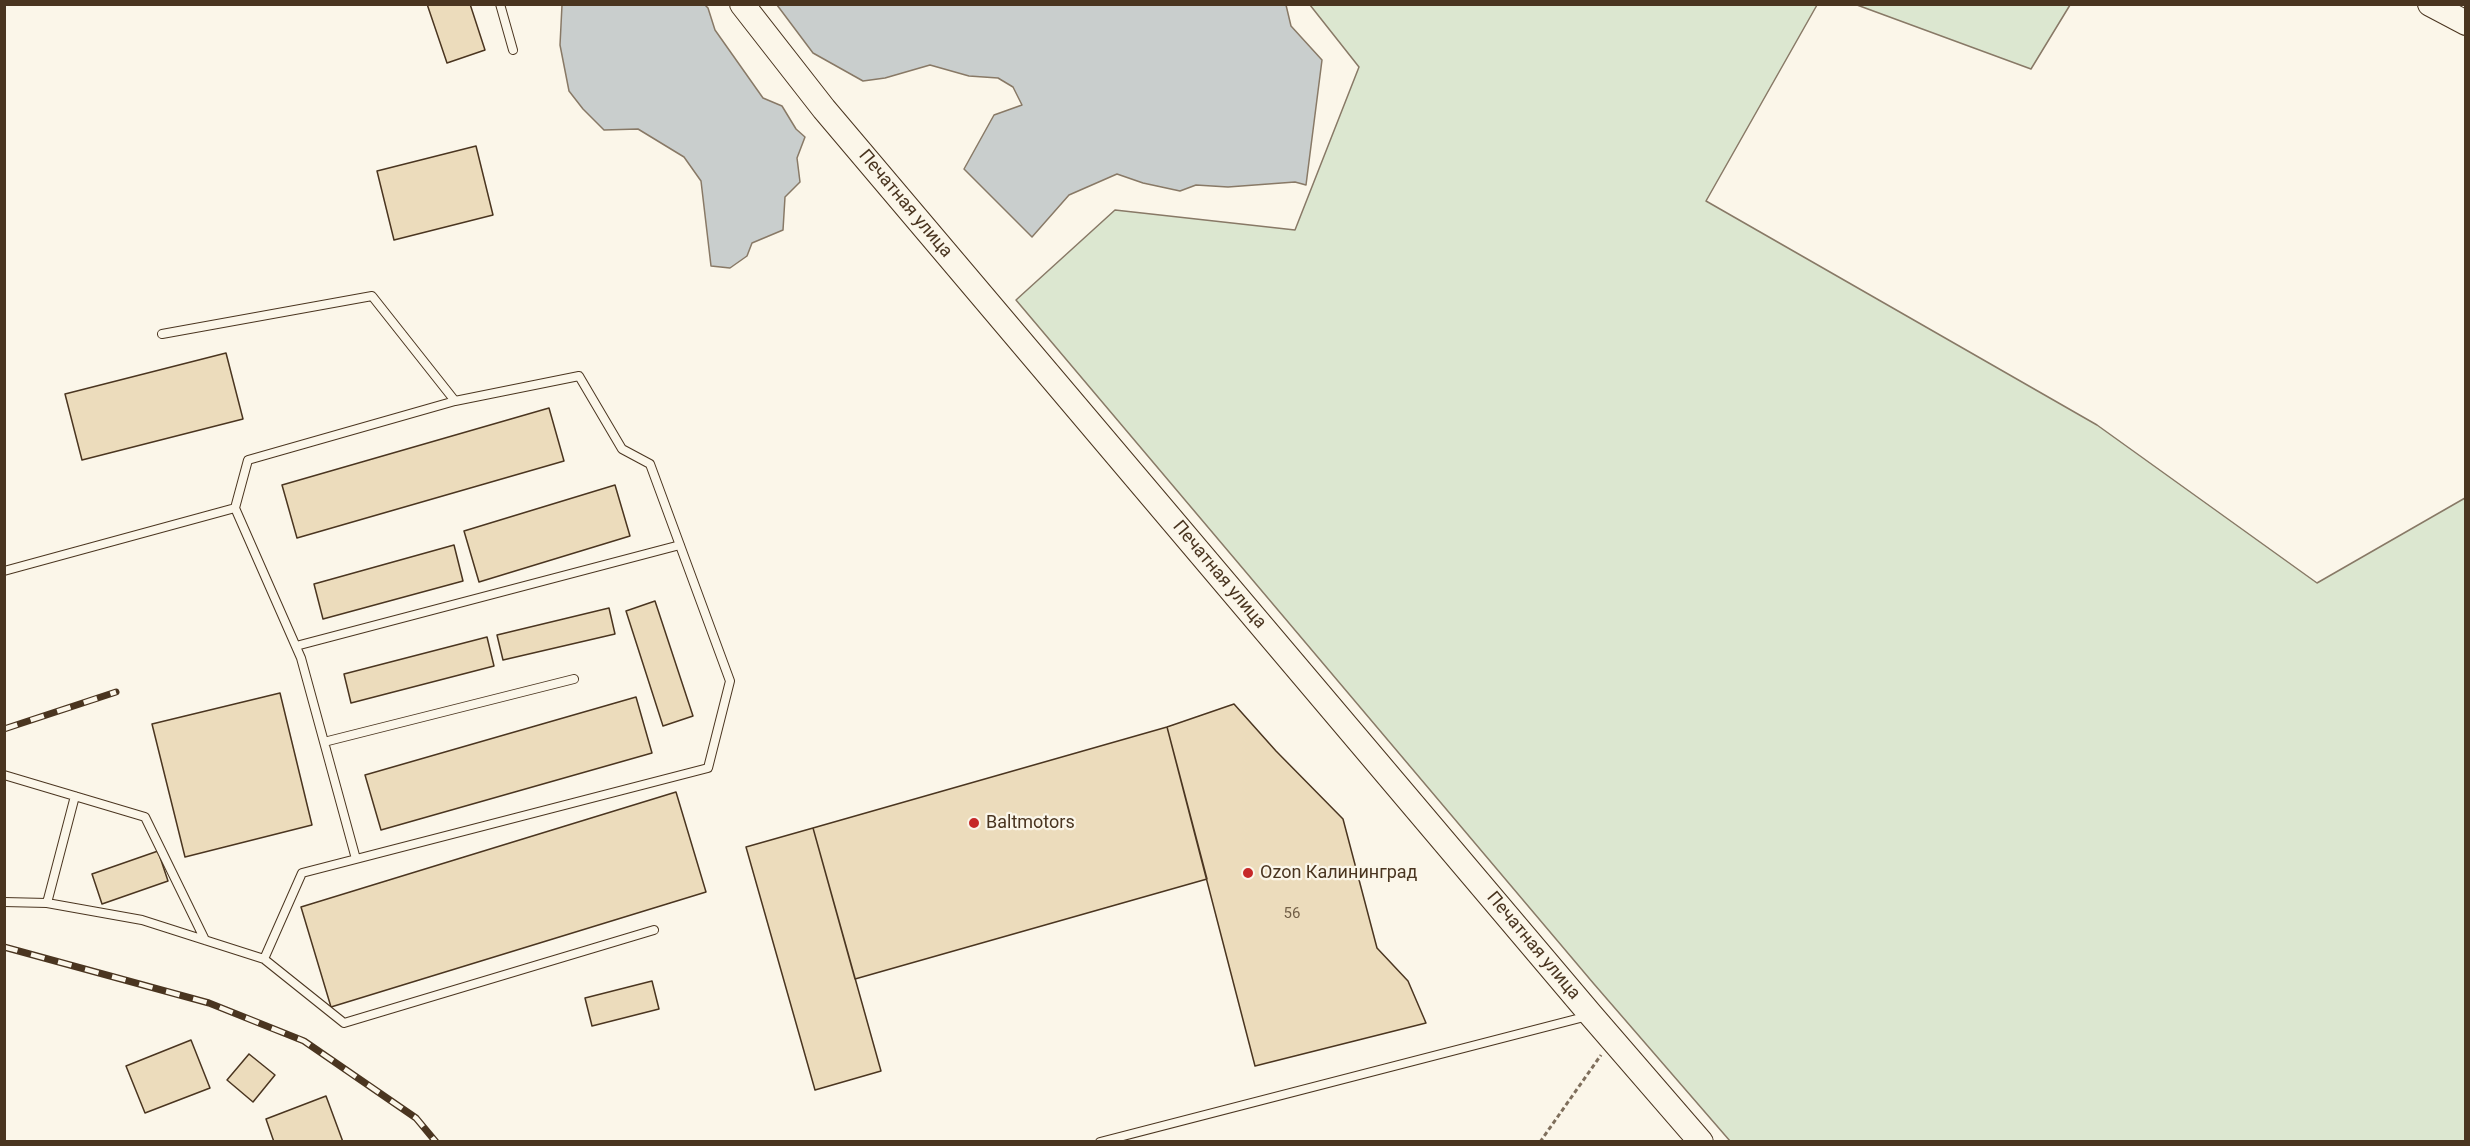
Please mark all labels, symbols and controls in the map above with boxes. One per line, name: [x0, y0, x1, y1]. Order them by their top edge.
street label: Печатная улица: [854, 146, 956, 262]
street label: Печатная улица: [1168, 517, 1270, 633]
place label: Baltmotors: [986, 812, 1075, 834]
marker: Baltmotors: [967, 816, 981, 830]
place label: Ozon Калининград: [1260, 862, 1417, 884]
marker: Ozon Калининград: [1241, 866, 1255, 880]
street label: Печатная улица: [1482, 888, 1584, 1004]
house number: 56: [1284, 905, 1300, 923]

